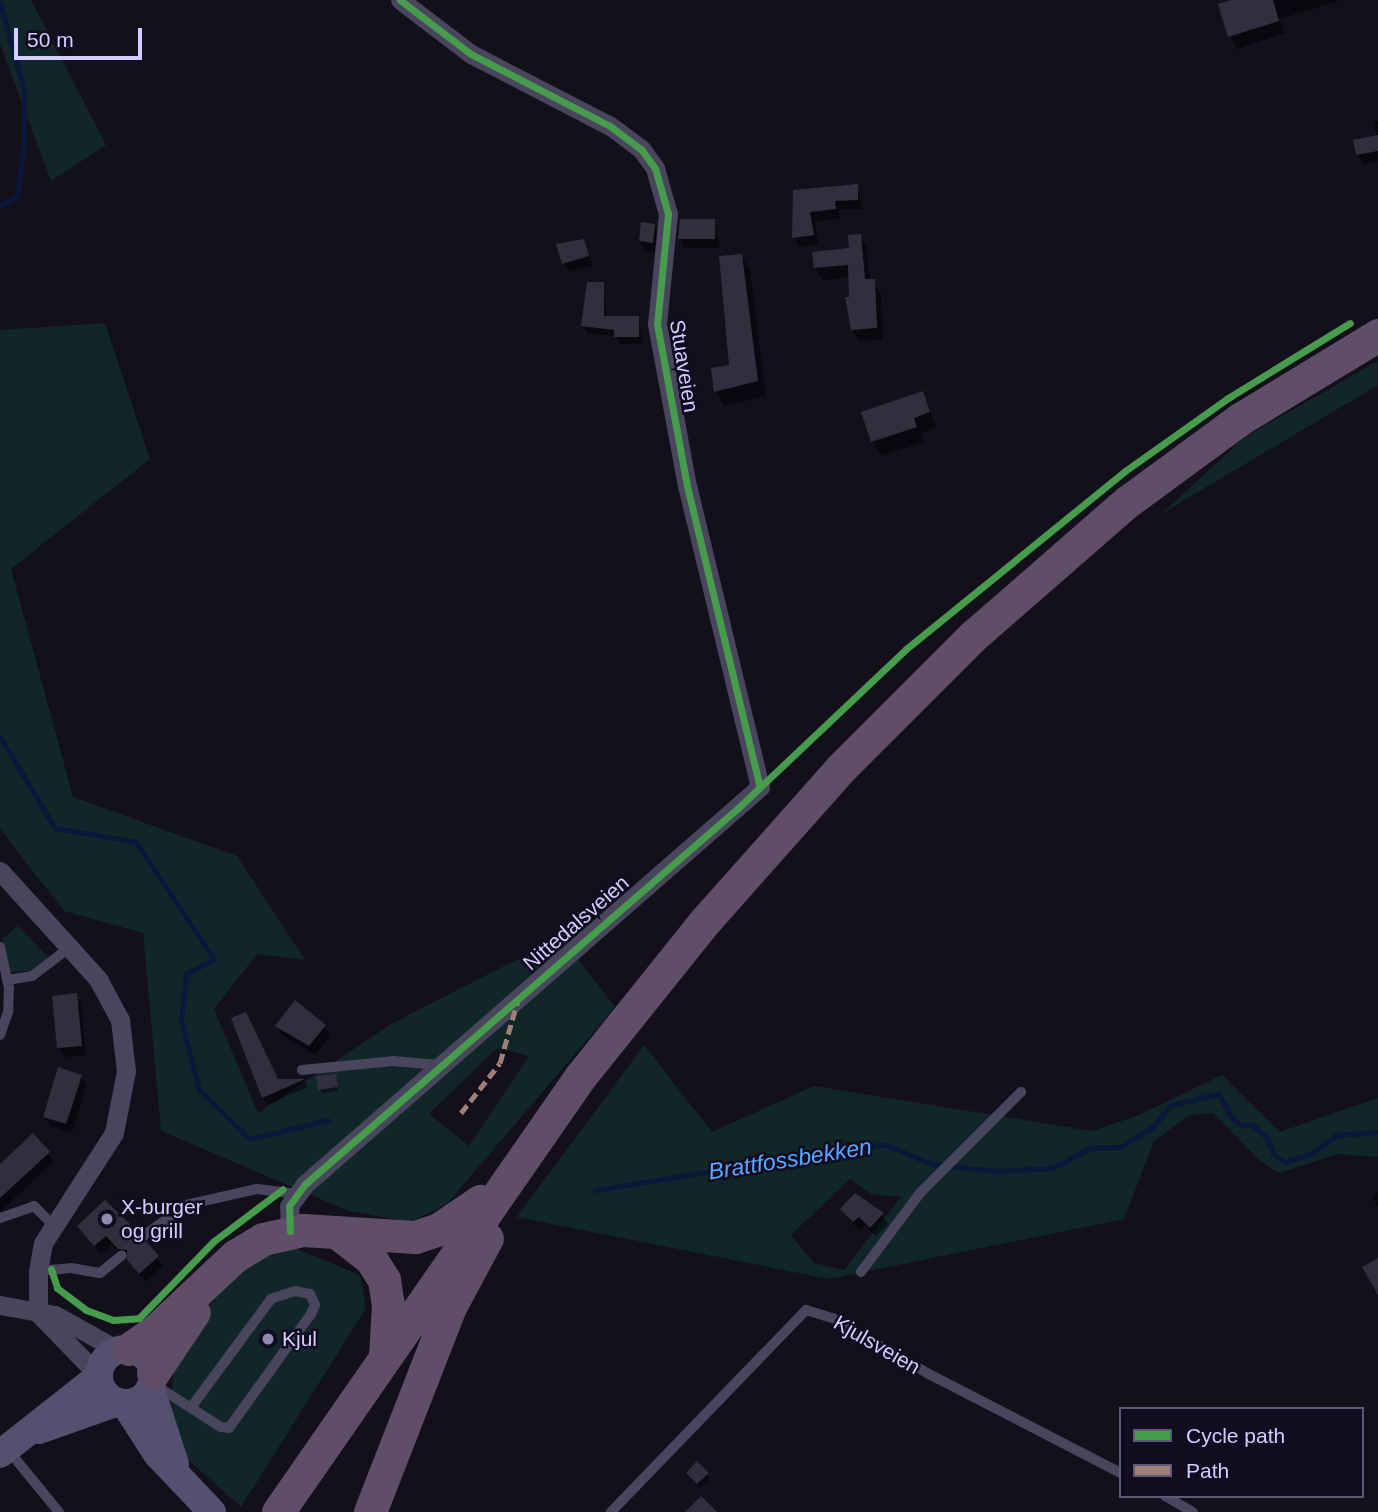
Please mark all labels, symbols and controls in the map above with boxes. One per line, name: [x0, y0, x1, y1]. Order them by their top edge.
scale bar: [18, 14, 145, 58]
text: 50 m: [27, 28, 74, 51]
street label: Stuaveien: [664, 318, 704, 414]
street label: Nittedalsveien: [518, 870, 634, 976]
water label: Brattfossbekken: [706, 1132, 874, 1186]
place label: X-burger og grill: [121, 1194, 203, 1244]
marker: X-burger og grill: [99, 1211, 115, 1227]
street label: Kjulsveien: [829, 1310, 925, 1380]
place label: Kjul: [282, 1326, 317, 1352]
marker: Kjul: [260, 1331, 276, 1347]
legend: [1119, 1407, 1364, 1498]
text: Cycle path: [1186, 1424, 1285, 1447]
text: Path: [1186, 1459, 1229, 1482]

